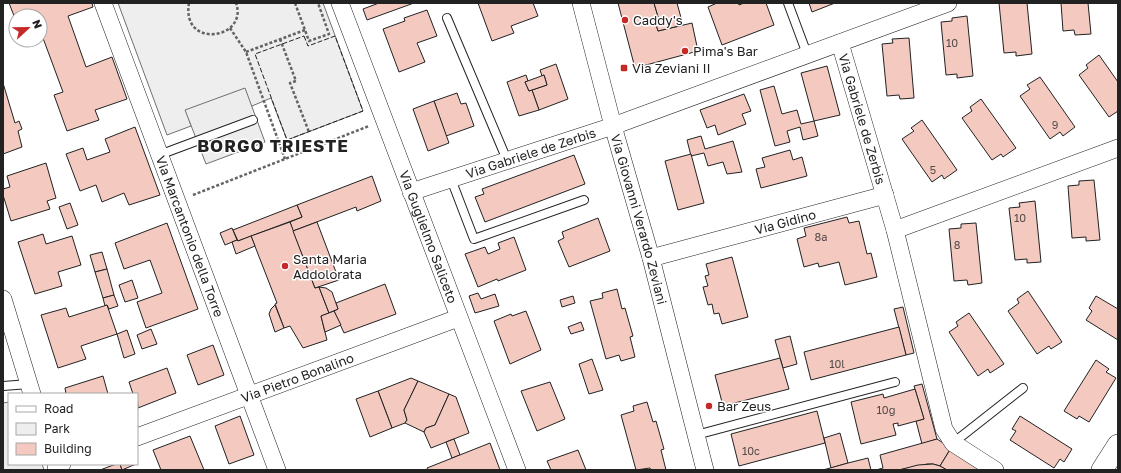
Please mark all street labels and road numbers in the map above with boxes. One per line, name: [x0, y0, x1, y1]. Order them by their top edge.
street label: Via Gabriele de Zerbis: [835, 51, 889, 186]
street label: Via Gabriele de Zerbis: [464, 124, 598, 182]
street label: Via Giovanni Verardo Zeviani: [608, 132, 671, 306]
street label: Via Marcantonio della Torre: [153, 153, 227, 319]
street label: Via Guglielmo Saliceto: [396, 168, 461, 306]
street label: Via Gidino: [753, 206, 818, 238]
street label: Via Pietro Bonalino: [239, 349, 356, 406]

